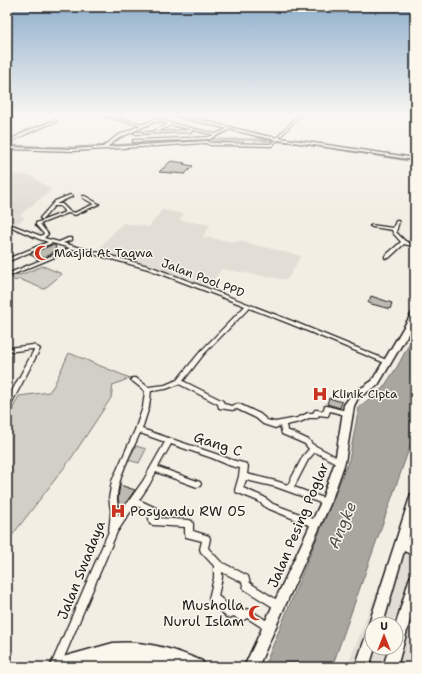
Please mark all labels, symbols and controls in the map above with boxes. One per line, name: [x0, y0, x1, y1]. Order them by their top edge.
mosque icon: Masjid At Taqwa: [33, 244, 51, 262]
place label: Masjid At Taqwa: [54, 245, 153, 261]
street label: Jalan Pool PPD: [159, 255, 247, 301]
hospital icon: Klinik Cipta: [311, 385, 329, 403]
place label: Klinik Cipta: [332, 386, 398, 402]
street label: Gang C: [192, 428, 244, 460]
street label: Jalan Pesing Poglar: [263, 459, 333, 590]
water label: Angke: [323, 498, 361, 552]
hospital icon: Posyandu RW 05: [109, 502, 127, 520]
place label: Posyandu RW 05: [130, 502, 245, 520]
street label: Jalan Swadaya: [53, 518, 109, 622]
place label: Musholla Nurul Islam: [163, 596, 244, 630]
mosque icon: Musholla Nurul Islam: [247, 604, 265, 622]
north arrow: [364, 616, 404, 656]
text: U: [380, 619, 388, 634]

